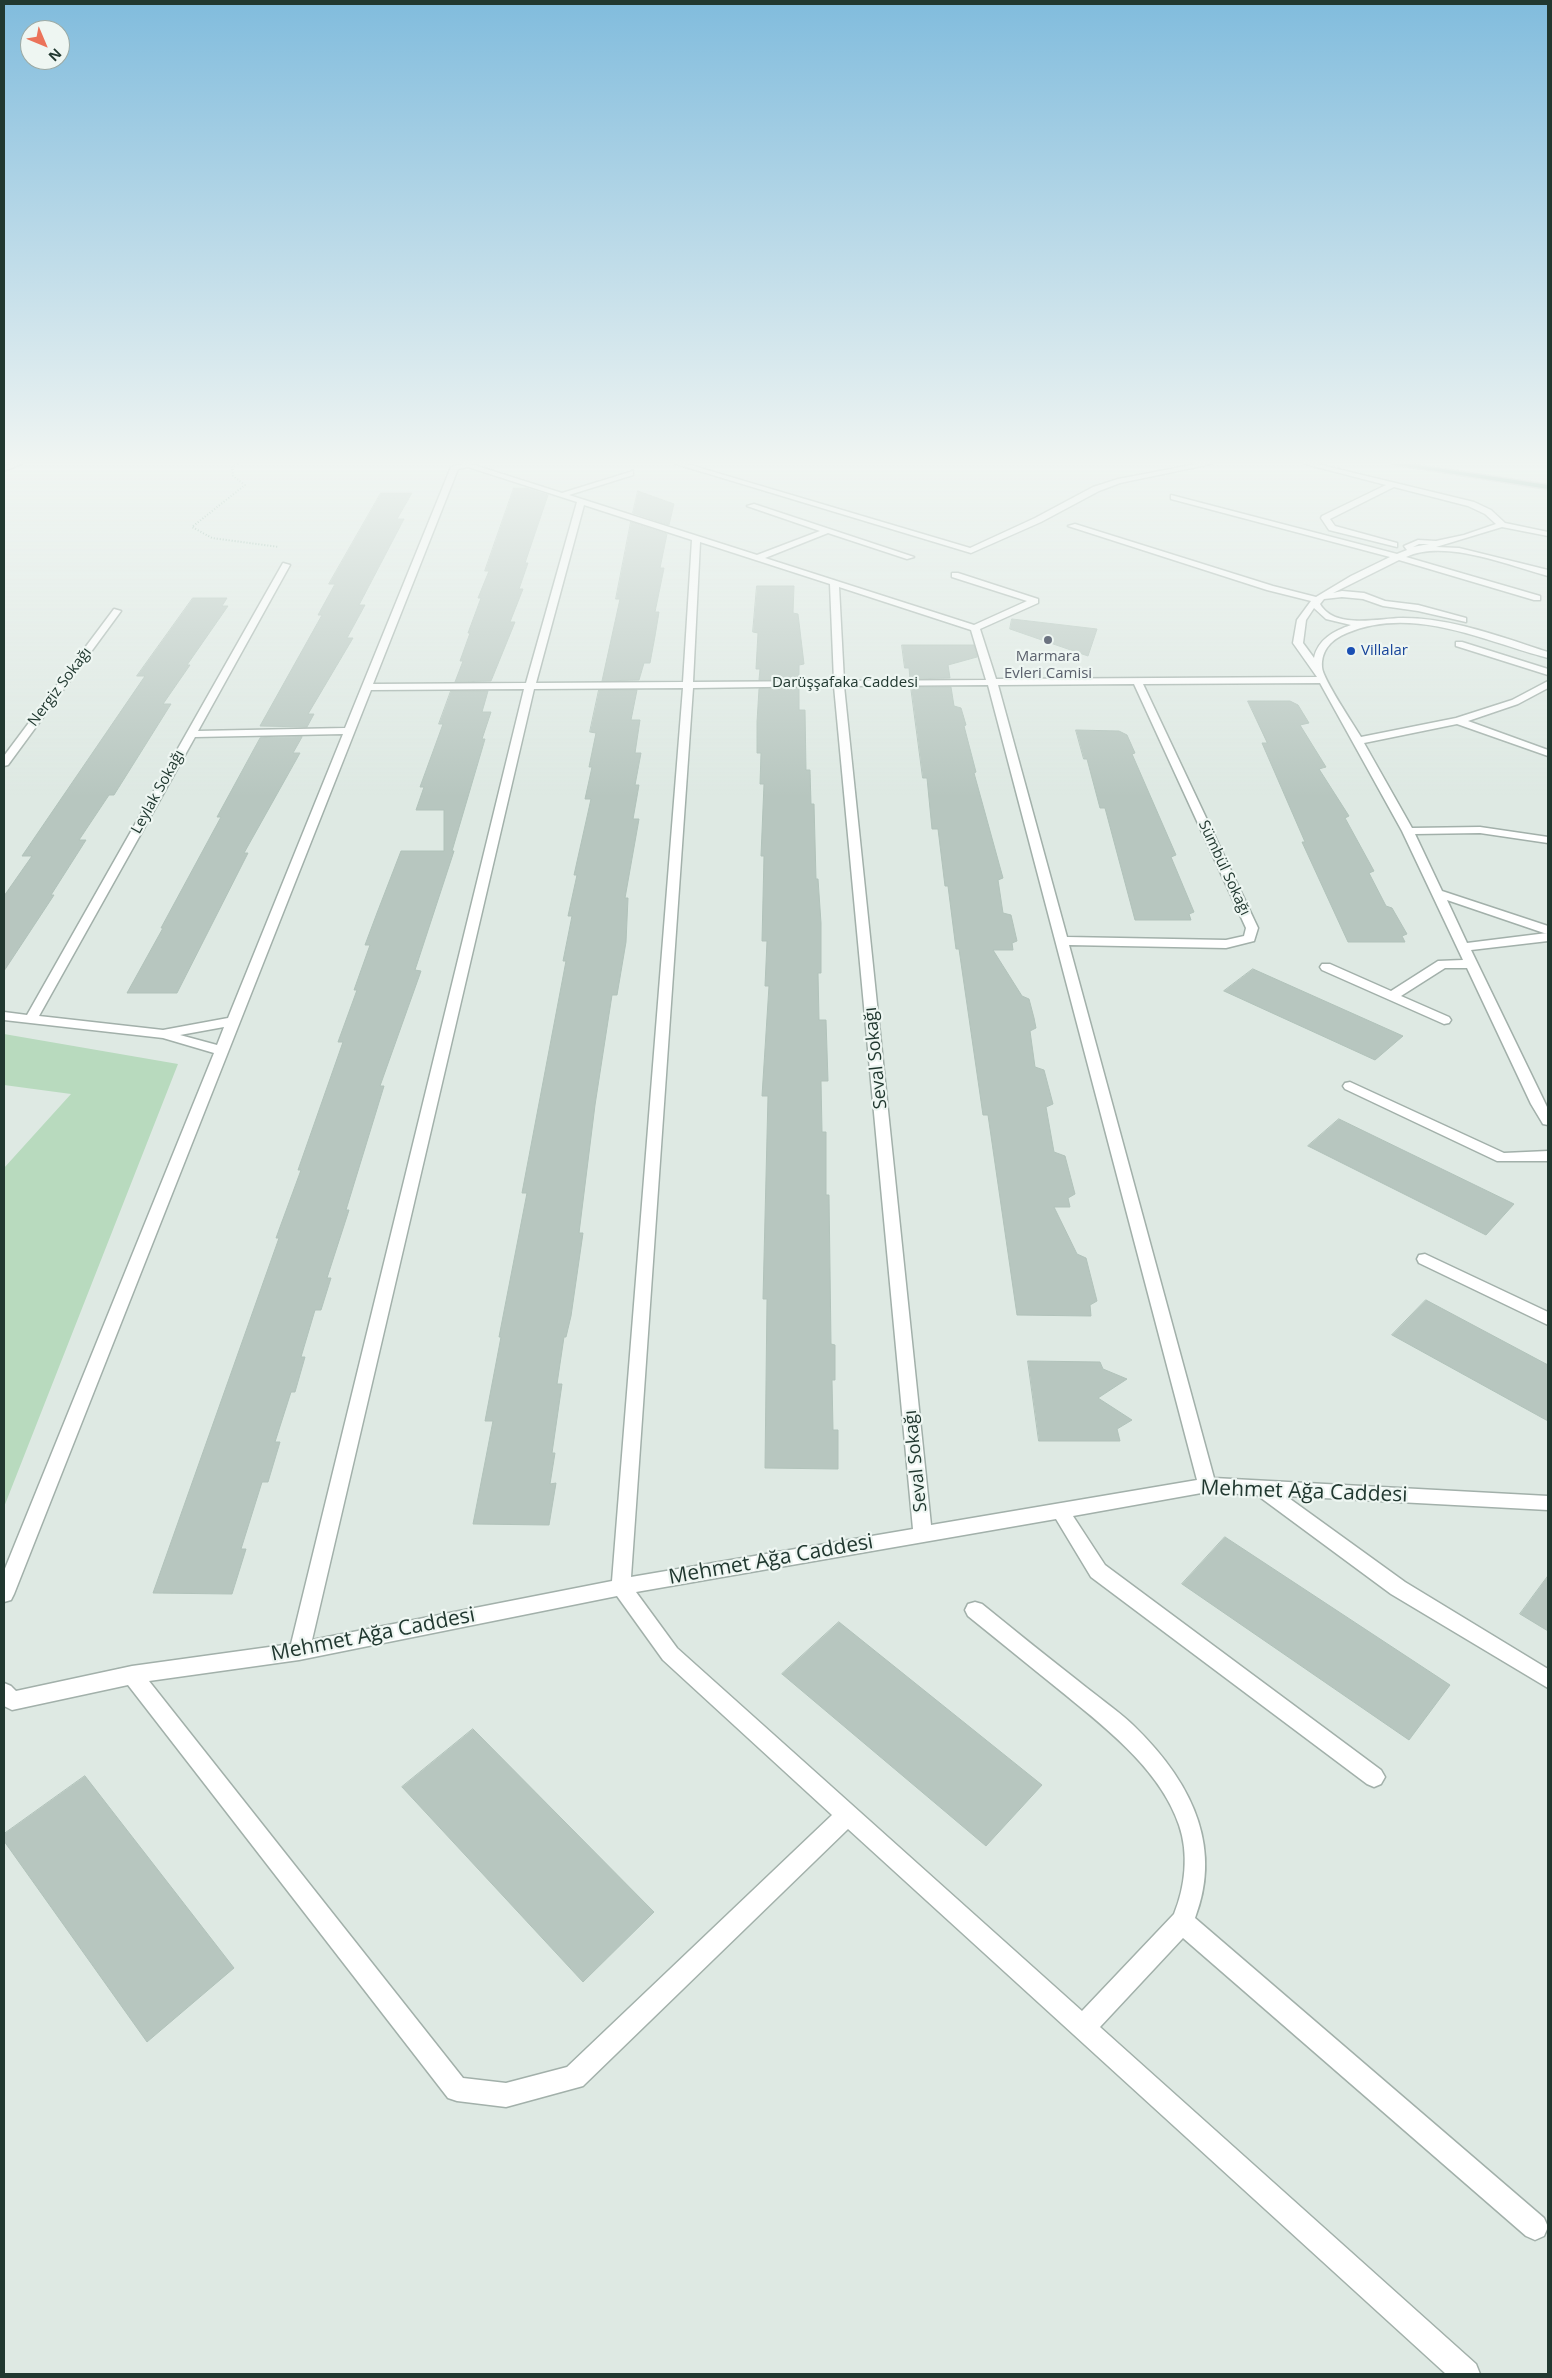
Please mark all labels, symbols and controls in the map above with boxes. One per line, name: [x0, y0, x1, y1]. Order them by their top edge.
north arrow: [20, 20, 70, 70]
text: N: [45, 45, 66, 66]
marker: Marmara Evleri Camisi: [1042, 634, 1054, 646]
place label: Villalar: [1361, 642, 1408, 660]
street label: Nergiz Sokağı: [24, 644, 96, 730]
marker: Villalar: [1345, 645, 1357, 657]
place label: Marmara Evleri Camisi: [1004, 648, 1092, 683]
street label: Darüşşafaka Caddesi: [772, 674, 918, 692]
street label: Leylak Sokağı: [128, 747, 188, 837]
street label: Sümbül Sokağı: [1194, 818, 1254, 918]
street label: Seval Sokağı: [860, 1006, 892, 1110]
street label: Seval Sokağı: [900, 1409, 932, 1513]
street label: Mehmet Ağa Caddesi: [1200, 1476, 1408, 1508]
street label: Mehmet Ağa Caddesi: [667, 1530, 875, 1590]
street label: Mehmet Ağa Caddesi: [269, 1603, 477, 1667]

